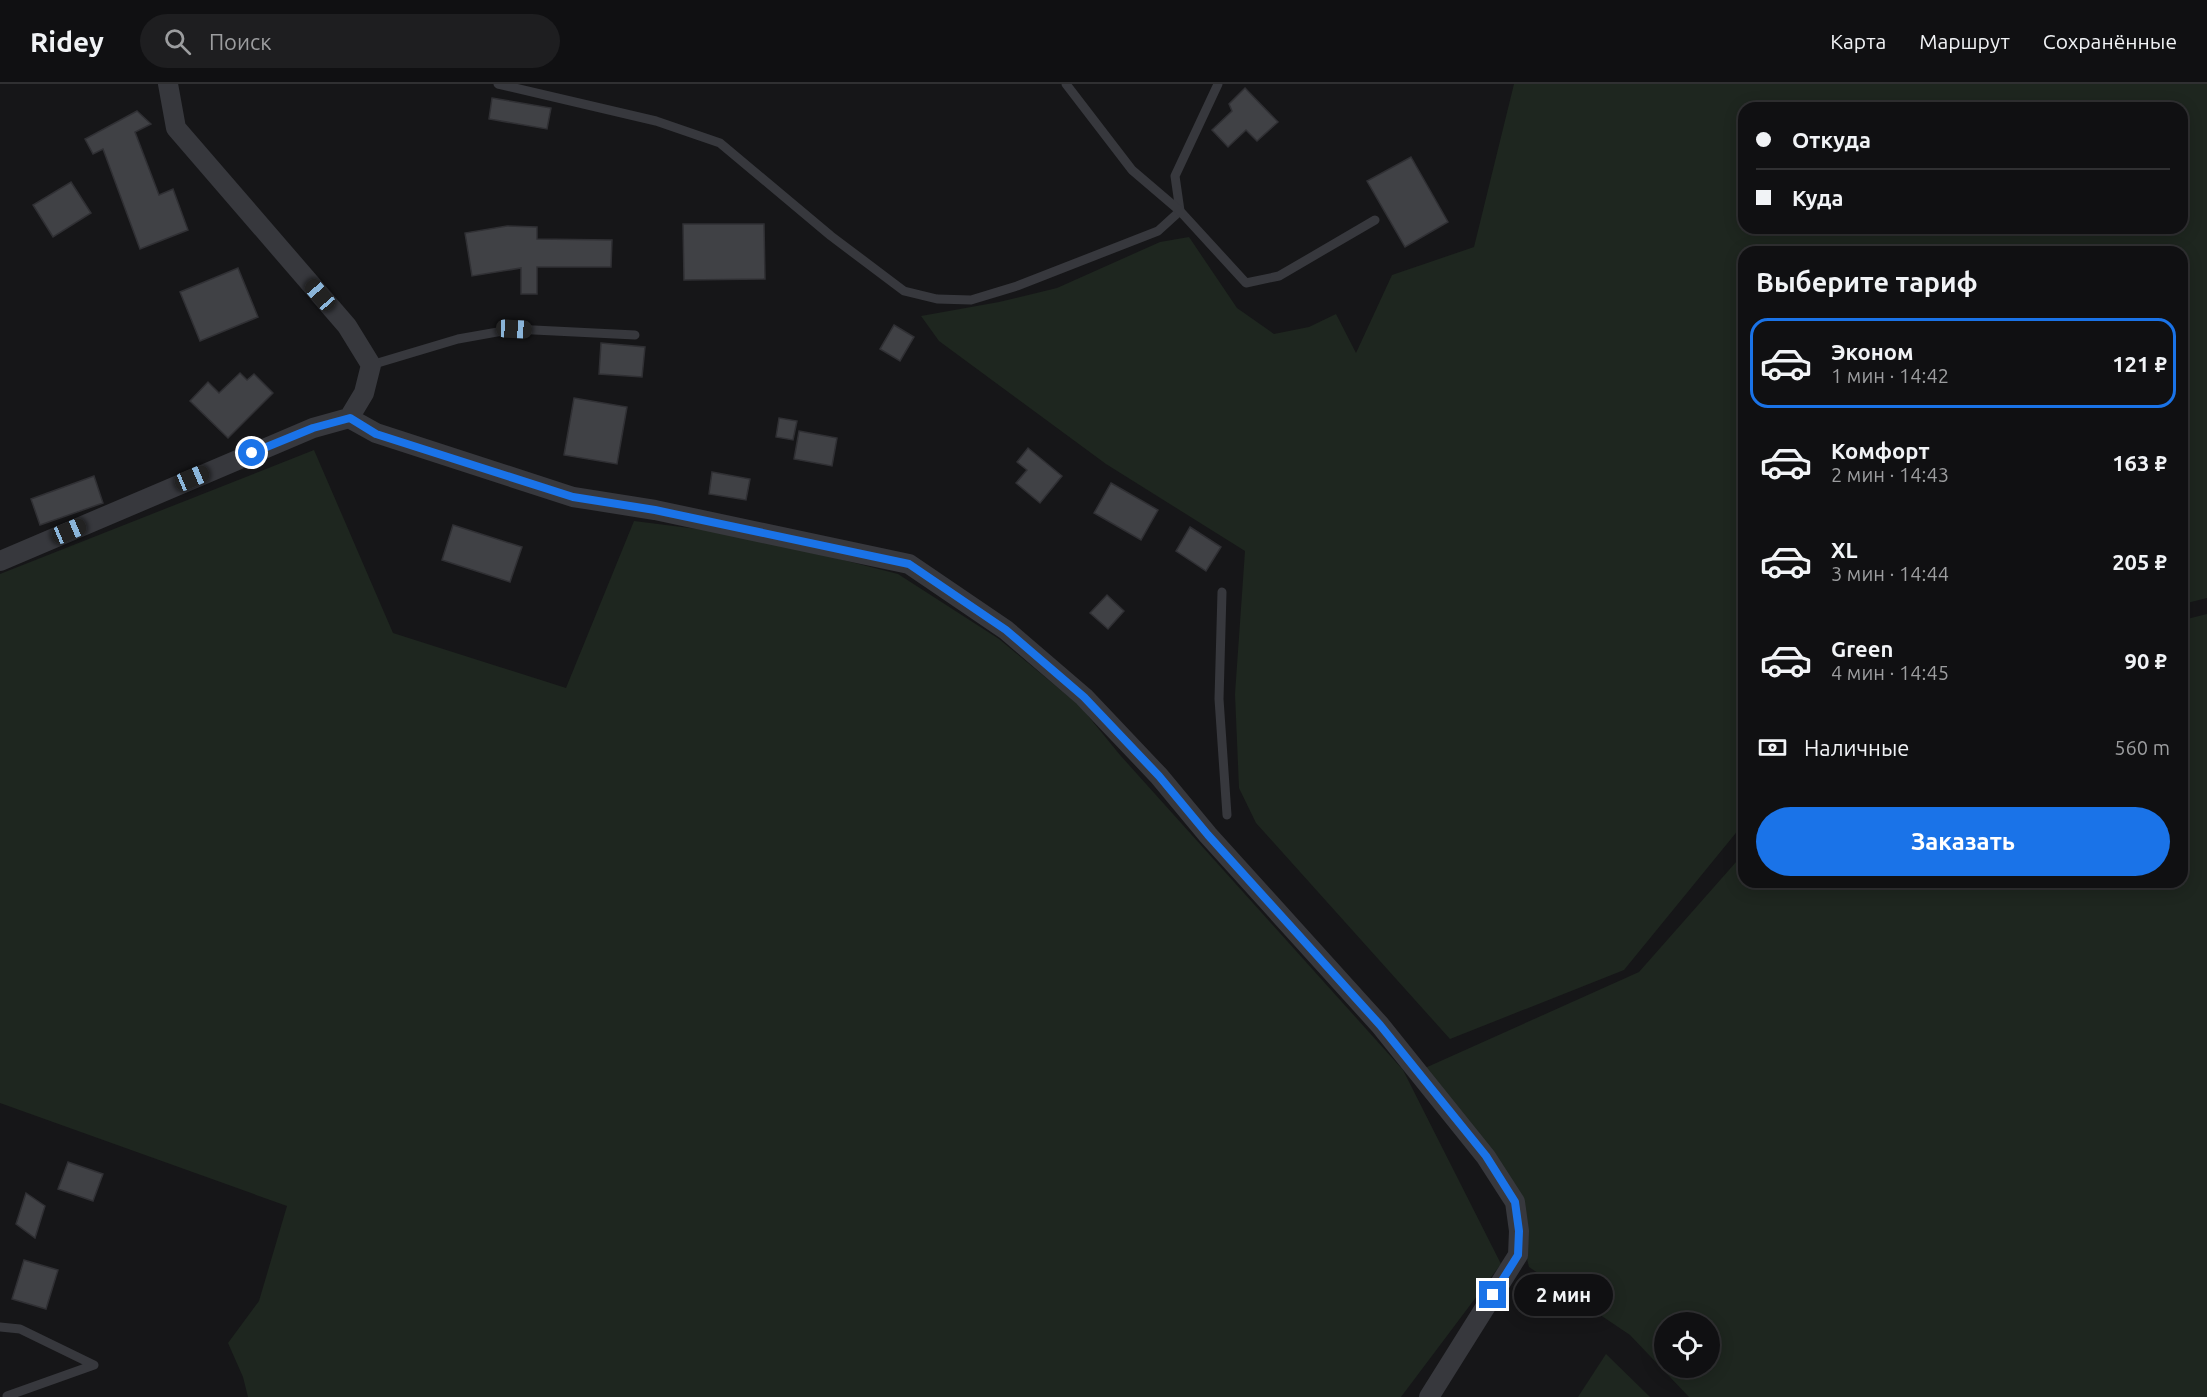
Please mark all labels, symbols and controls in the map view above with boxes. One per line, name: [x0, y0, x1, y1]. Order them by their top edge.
search box: [140, 14, 560, 68]
icon: search: [161, 25, 194, 58]
text: Ridey: [30, 26, 104, 57]
text: Поиск: [209, 29, 272, 54]
text: Карта: [1830, 29, 1886, 53]
text: Маршрут: [1919, 29, 2010, 53]
text: Сохранённые: [2043, 29, 2177, 53]
text: Откуда: [1792, 127, 1871, 152]
text: Куда: [1792, 185, 1843, 210]
text: Выберите тариф: [1756, 267, 1978, 297]
car: [301, 276, 339, 314]
car: [496, 319, 532, 339]
icon: car: [1759, 336, 1813, 390]
text: Эконом: [1831, 339, 1913, 364]
text: 121 ₽: [2112, 351, 2167, 376]
text: 1 мин · 14:42: [1831, 364, 1949, 387]
icon: car: [1759, 435, 1813, 489]
text: Комфорт: [1831, 438, 1930, 463]
route start: [238, 439, 265, 466]
text: 163 ₽: [2112, 450, 2167, 475]
car: [172, 463, 212, 493]
text: 2 мин · 14:43: [1831, 463, 1949, 486]
car: [49, 516, 89, 546]
icon: car: [1759, 534, 1813, 588]
text: XL: [1831, 537, 1858, 562]
text: 205 ₽: [2112, 549, 2167, 574]
text: 3 мин · 14:44: [1831, 562, 1949, 585]
icon: car: [1759, 633, 1813, 687]
text: Green: [1831, 636, 1893, 661]
text: 90 ₽: [2125, 648, 2167, 673]
text: 4 мин · 14:45: [1831, 661, 1949, 684]
icon: cash: [1756, 731, 1789, 764]
text: Наличные: [1804, 735, 1909, 760]
text: 560 m: [2114, 736, 2170, 759]
button: Заказать: [1756, 807, 2170, 876]
callout: 2 мин: [1514, 1274, 1613, 1316]
route end: [1479, 1281, 1506, 1308]
text: 2 мин: [1536, 1283, 1591, 1306]
map controls: [1654, 1312, 1720, 1378]
button: locate: [1654, 1312, 1720, 1378]

